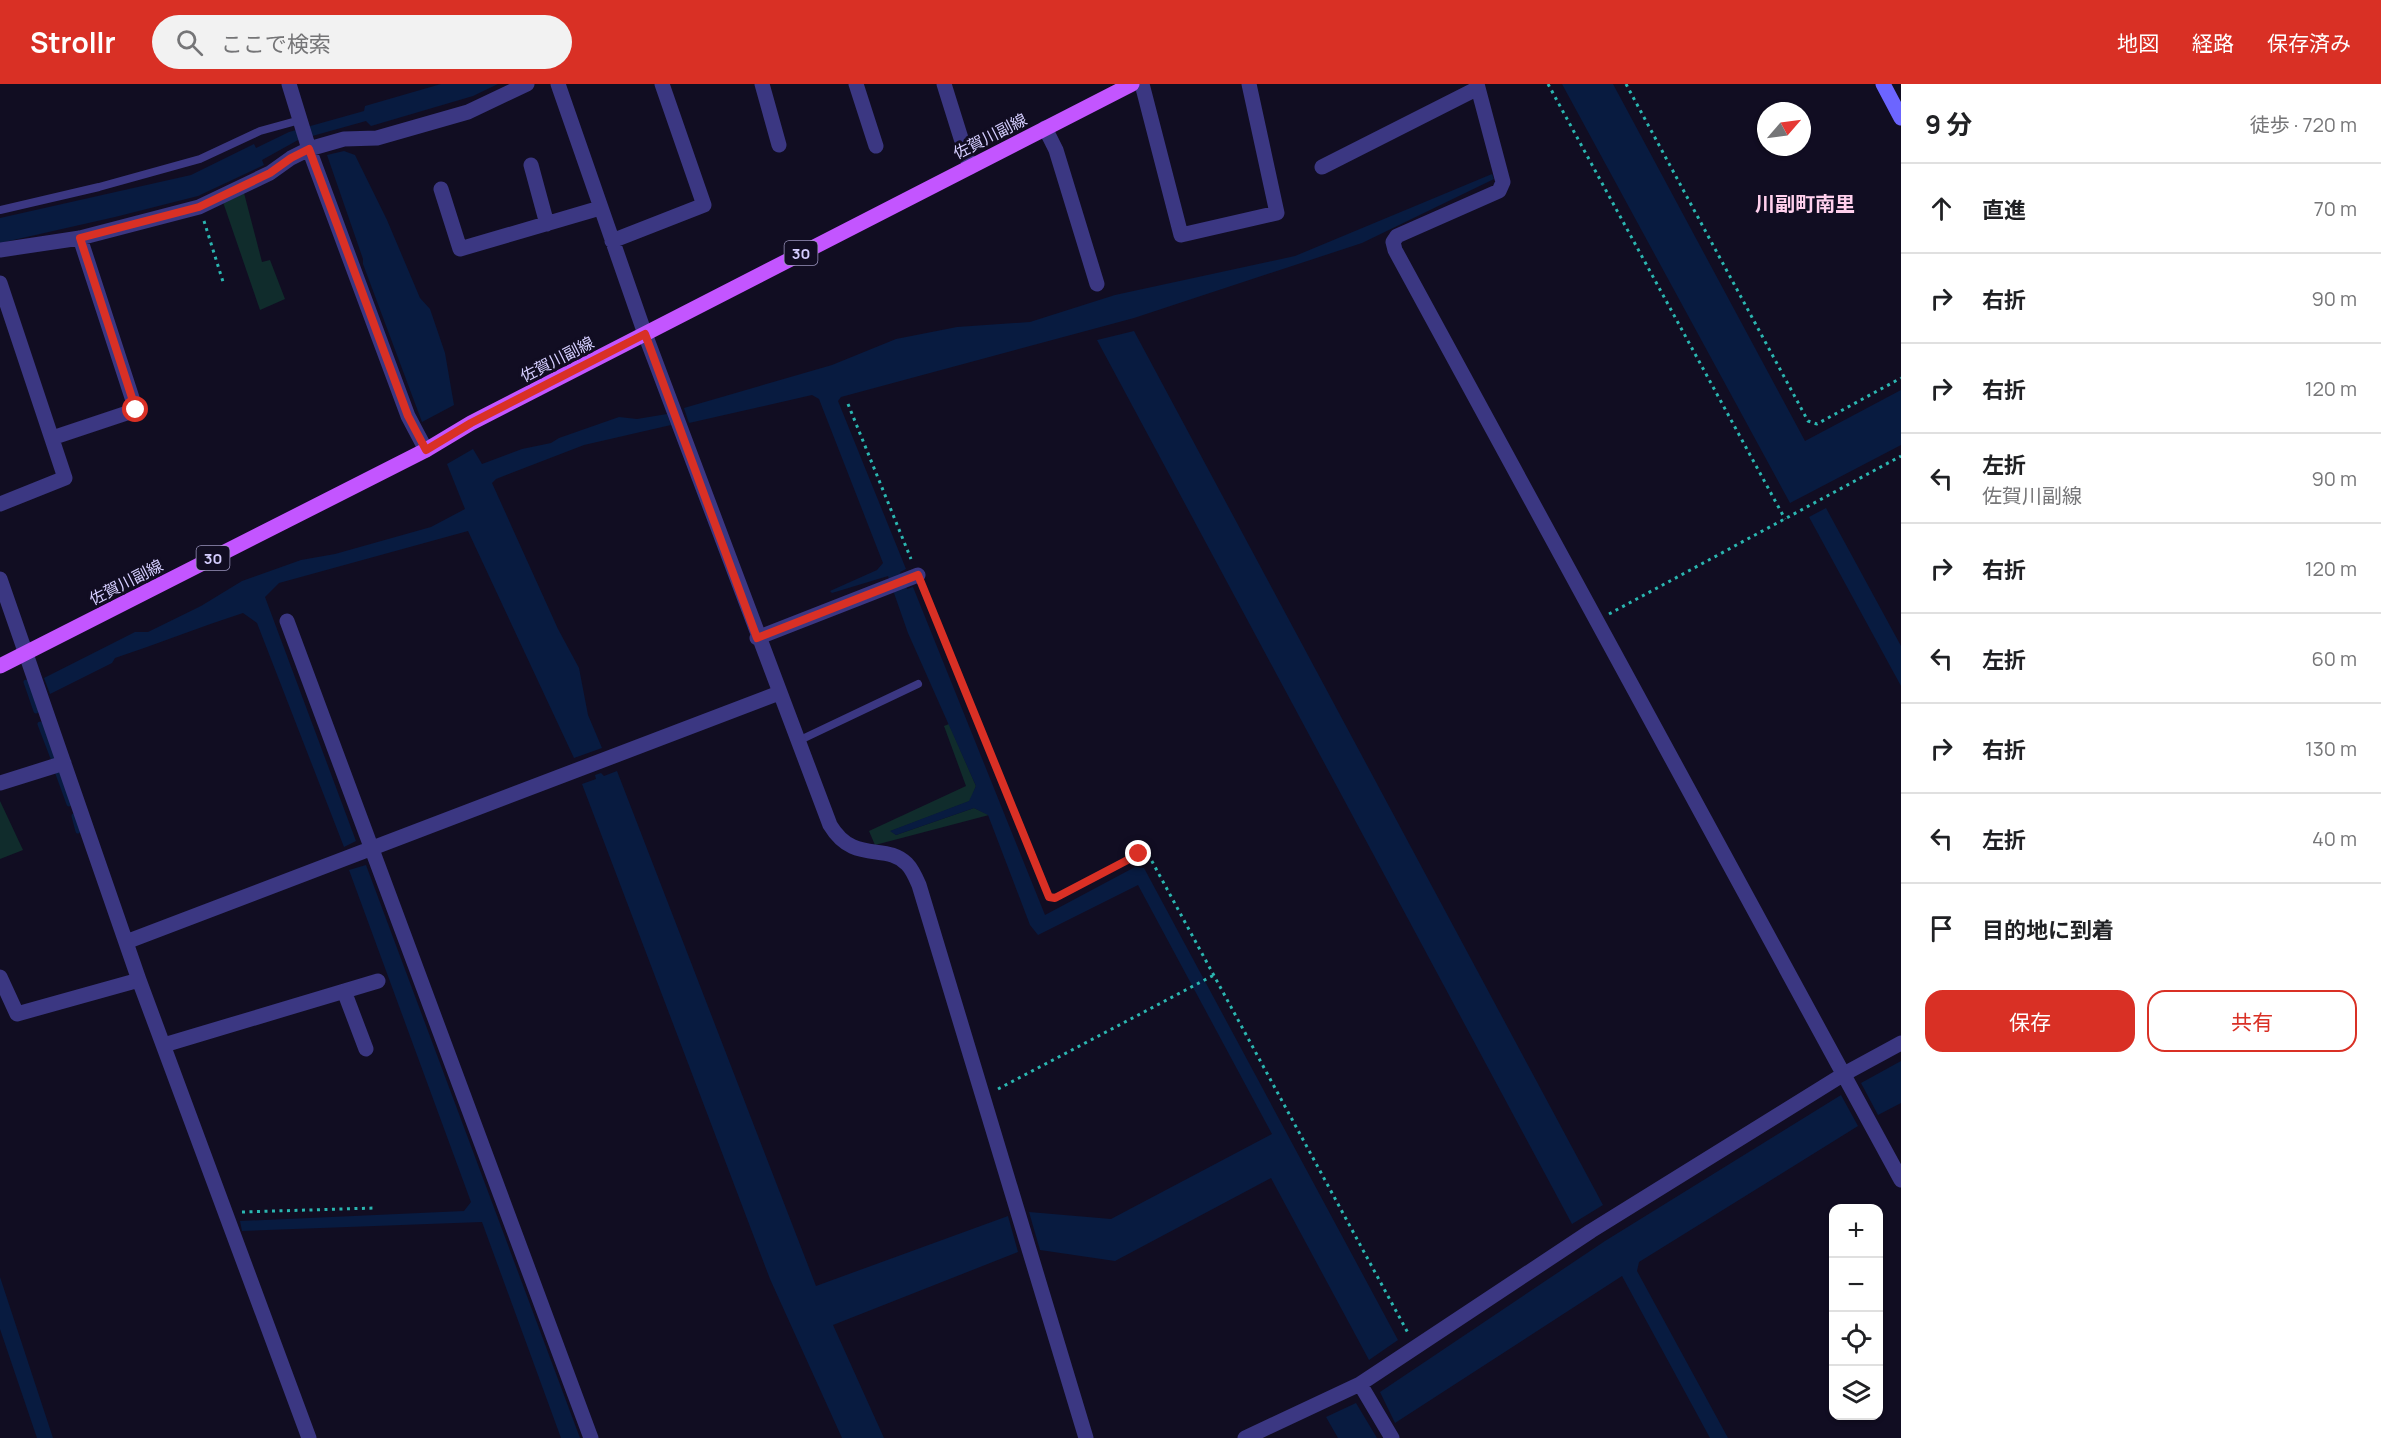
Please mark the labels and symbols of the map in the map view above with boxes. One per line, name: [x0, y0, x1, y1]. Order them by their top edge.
north arrow: [1757, 102, 1811, 156]
street label: 佐賀川副線: [949, 108, 1031, 164]
district label: 川副町南里: [1755, 190, 1855, 217]
road number: 30: [784, 241, 818, 265]
street label: 佐賀川副線: [516, 331, 598, 387]
route start: [122, 396, 148, 422]
road number: 30: [196, 546, 230, 570]
street label: 佐賀川副線: [85, 554, 167, 610]
route end: [1125, 840, 1151, 866]

